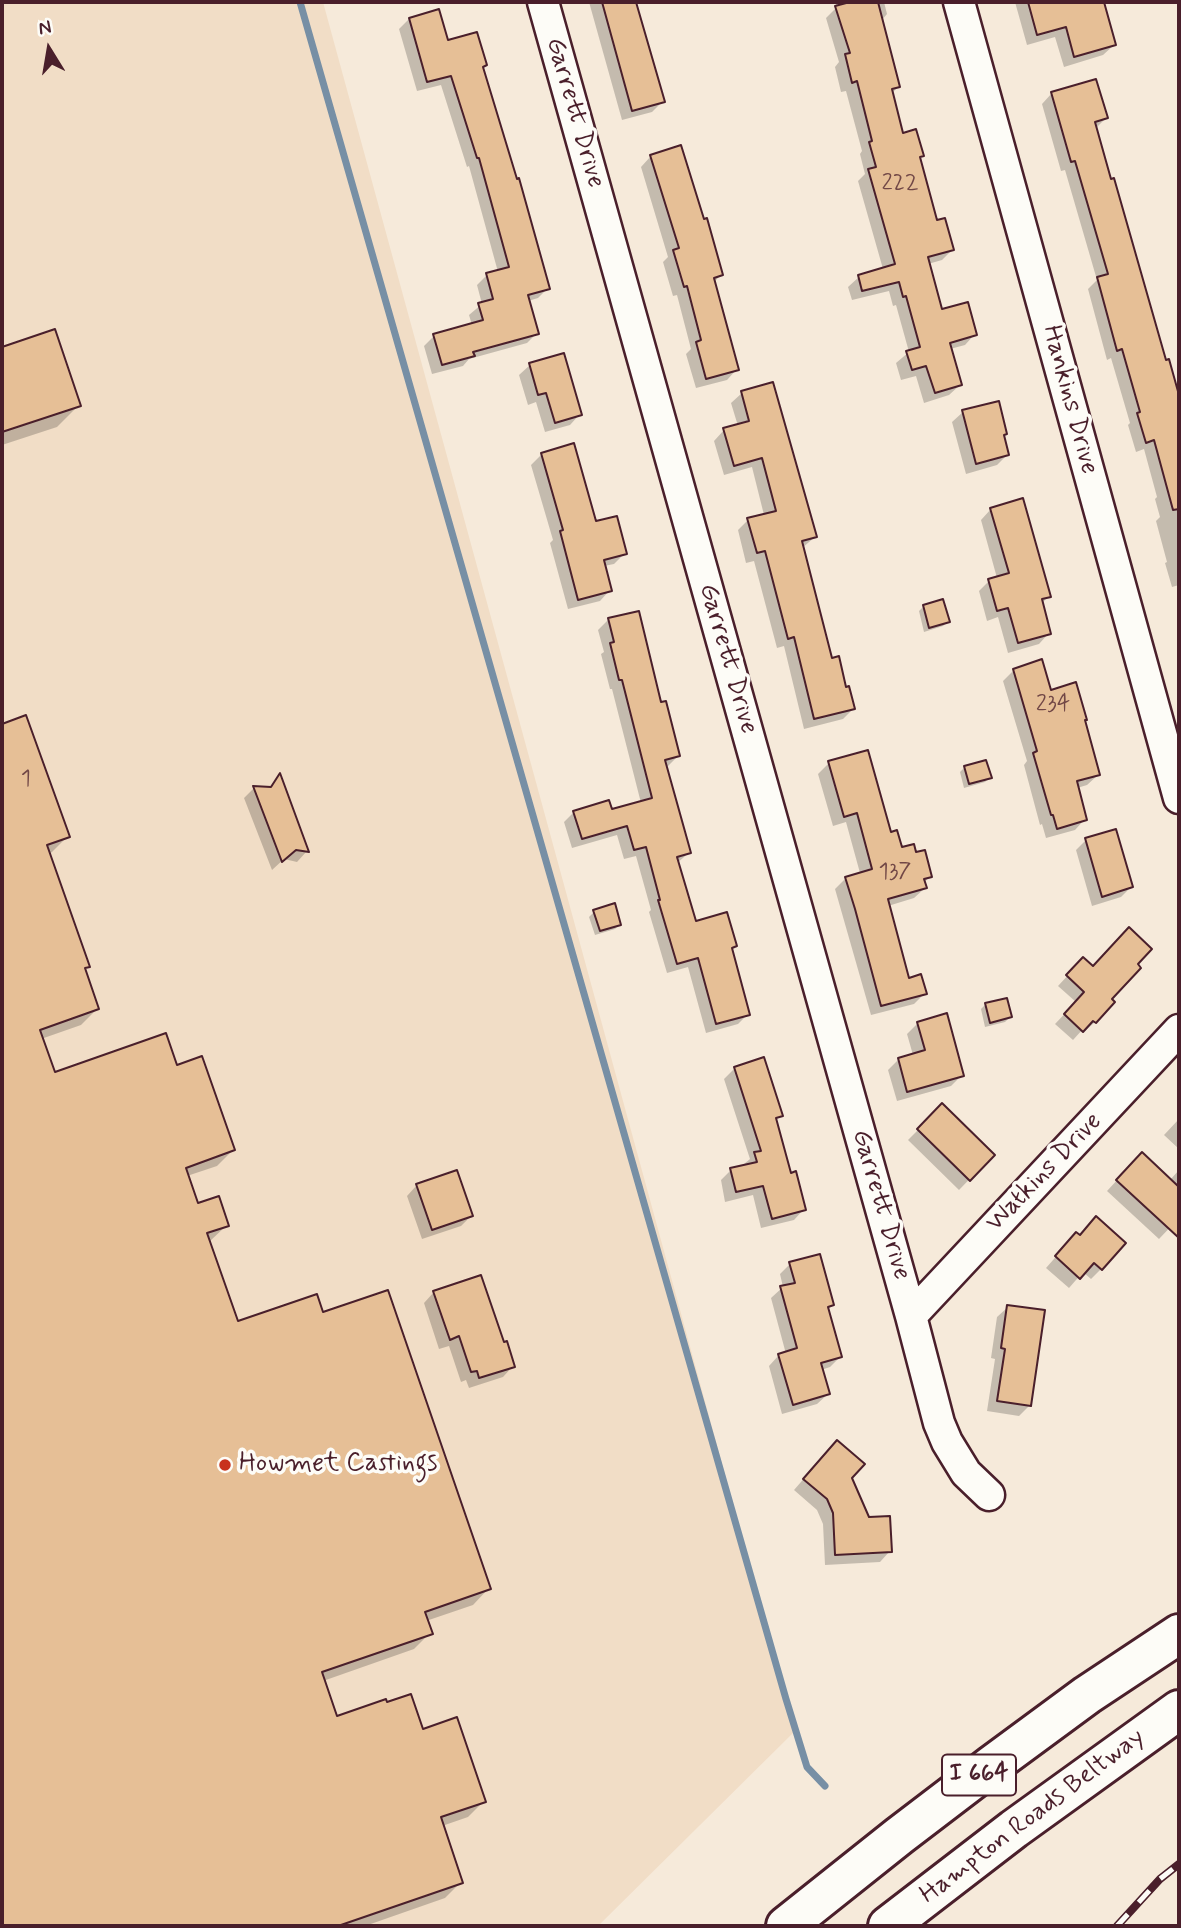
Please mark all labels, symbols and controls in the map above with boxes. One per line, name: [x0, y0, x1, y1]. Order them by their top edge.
north arrow: [14, 14, 84, 84]
text: N: [36, 14, 53, 41]
street label: Garrett Drive: [538, 34, 610, 192]
house number: 222: [881, 170, 919, 198]
street label: Hankins Drive: [1034, 322, 1104, 478]
street label: Garrett Drive: [691, 580, 763, 738]
house number: 234: [1036, 691, 1070, 719]
house number: 1: [21, 766, 31, 794]
house number: 137: [879, 859, 911, 887]
street label: Watkins Drive: [980, 1107, 1110, 1239]
street label: Garrett Drive: [844, 1126, 916, 1284]
place label: Howmet Castings: [239, 1449, 437, 1481]
marker: Howmet Castings: [217, 1457, 233, 1473]
street label: Hampton Roads Beltway: [915, 1722, 1151, 1912]
road number: I 664: [942, 1755, 1016, 1796]

